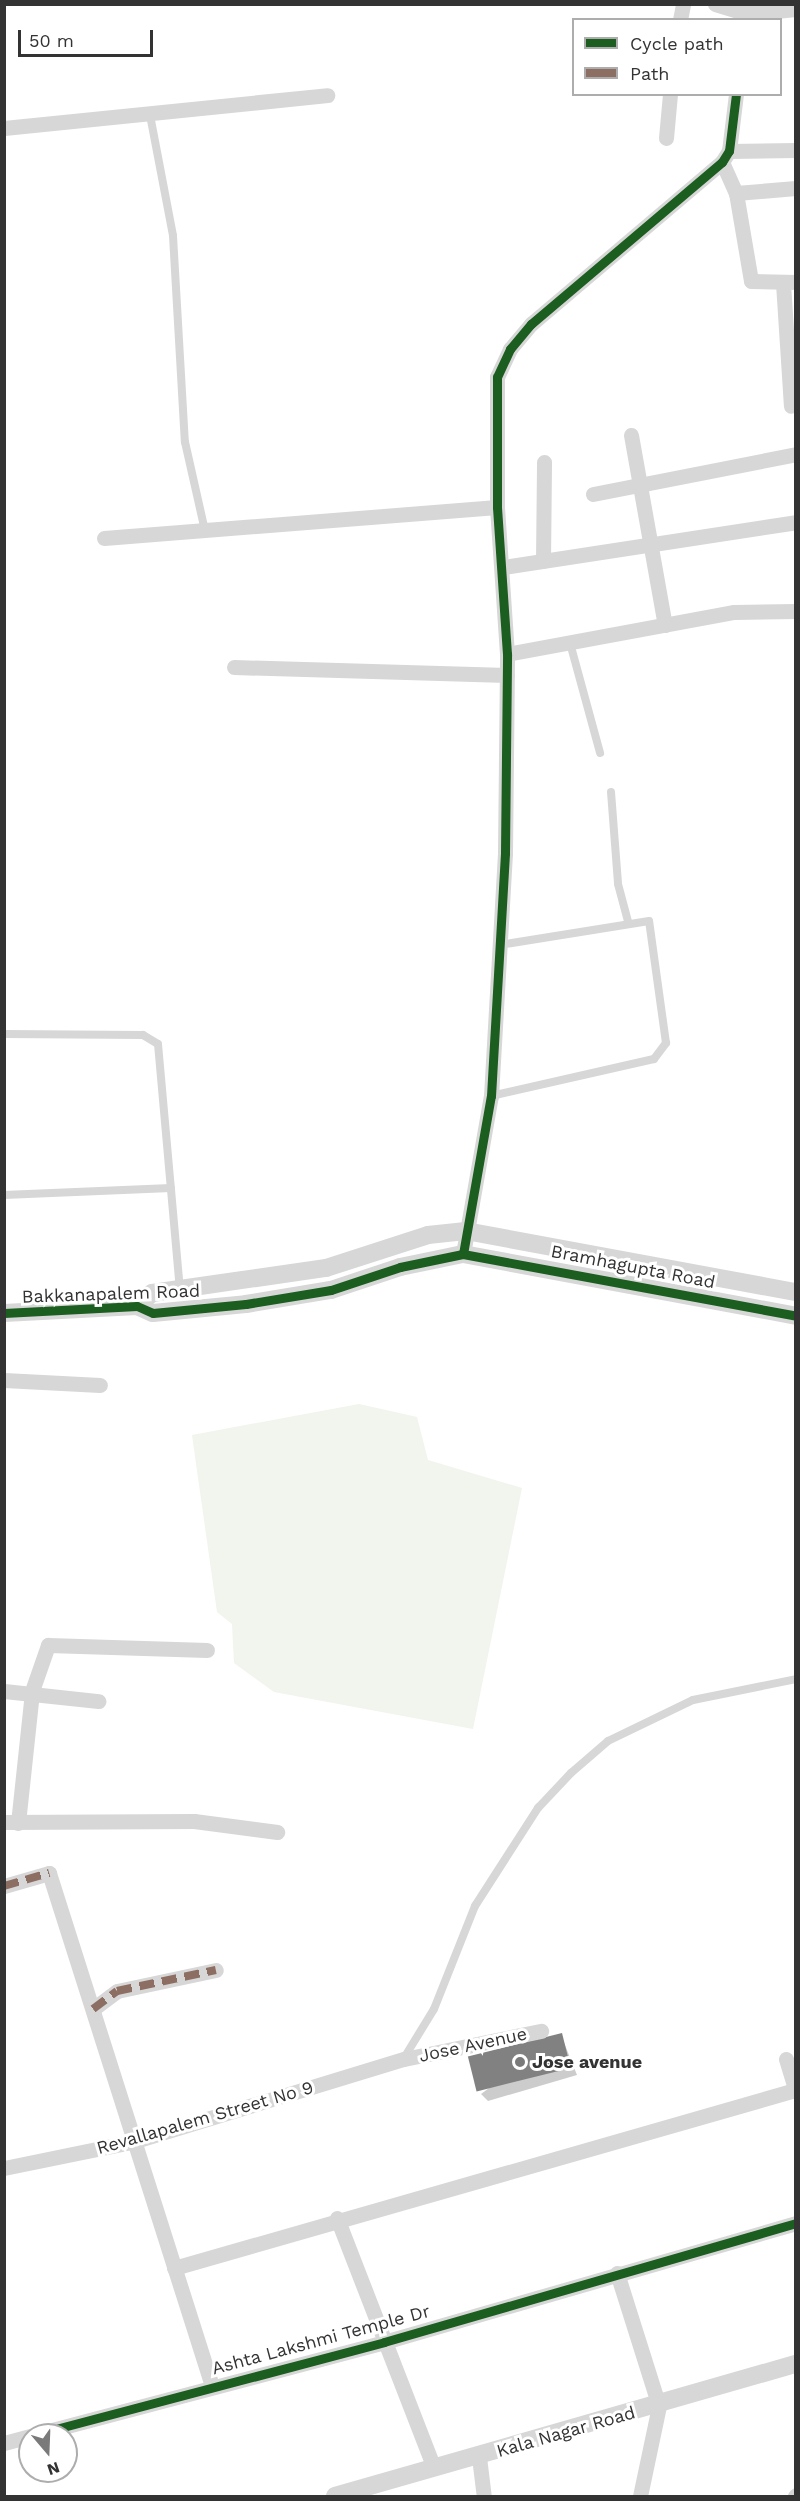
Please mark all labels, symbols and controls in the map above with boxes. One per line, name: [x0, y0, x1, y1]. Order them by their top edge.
scale bar: [21, 18, 156, 56]
legend: [572, 18, 782, 96]
text: 50 m: [29, 30, 74, 51]
text: Cycle path: [630, 33, 724, 54]
text: Path: [630, 63, 670, 84]
street label: Bramhagupta Road: [549, 1240, 717, 1294]
street label: Bakkanapalem Road: [22, 1280, 200, 1308]
street label: Jose Avenue: [417, 2023, 529, 2067]
place label: Jose avenue: [532, 2051, 642, 2073]
marker: Jose avenue: [513, 2055, 527, 2069]
street label: Revallapalem Street No 9: [94, 2077, 316, 2159]
street label: Ashta Lakshmi Temple Dr: [209, 2300, 433, 2380]
street label: Kala Nagar Road: [494, 2402, 638, 2462]
north arrow: [18, 2423, 78, 2483]
text: N: [45, 2458, 62, 2480]

